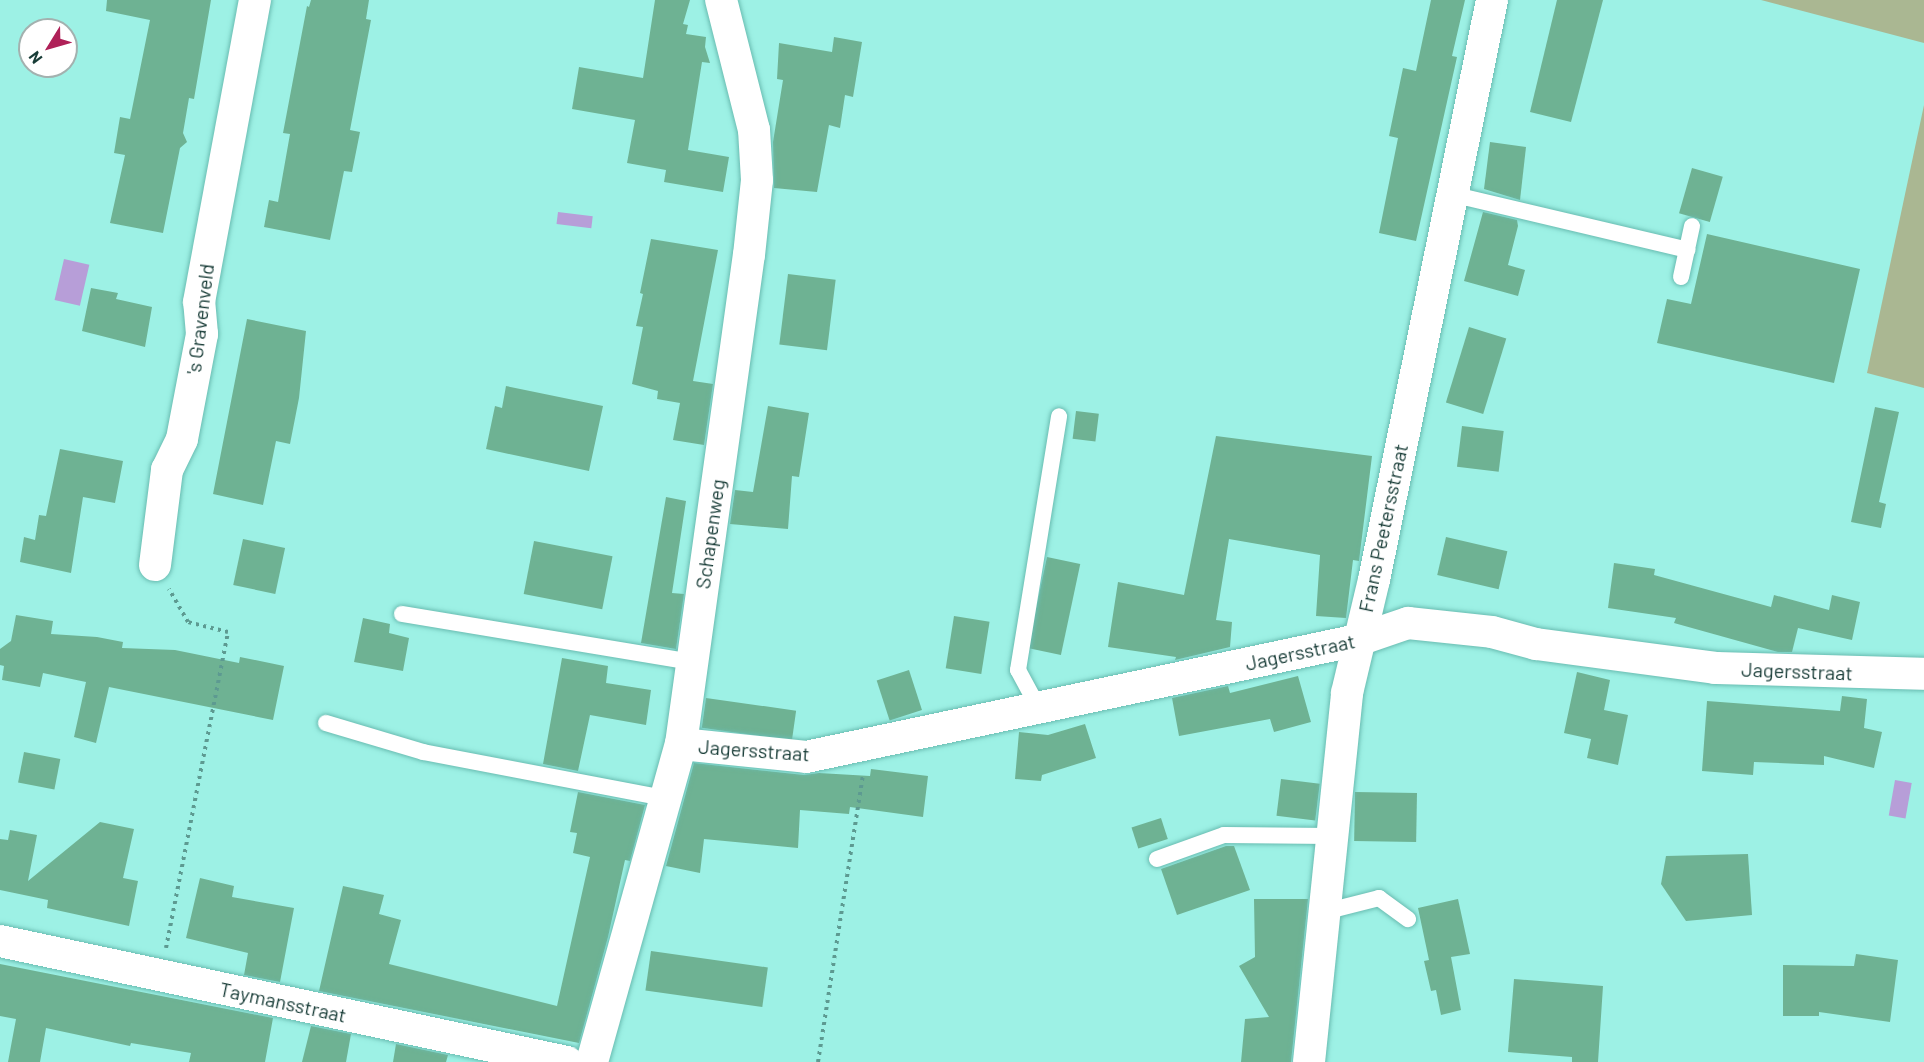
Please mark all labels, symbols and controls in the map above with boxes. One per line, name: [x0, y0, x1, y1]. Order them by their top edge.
north arrow: [18, 18, 78, 78]
text: N: [24, 48, 46, 68]
street label: 's Gravenveld: [181, 262, 219, 376]
street label: Frans Peetersstraat: [1353, 442, 1413, 614]
street label: Schapenweg: [690, 478, 730, 590]
street label: Jagersstraat: [1243, 629, 1357, 675]
street label: Jagersstraat: [1741, 657, 1853, 685]
street label: Jagersstraat: [698, 734, 810, 766]
street label: Taymansstraat: [217, 977, 349, 1027]

